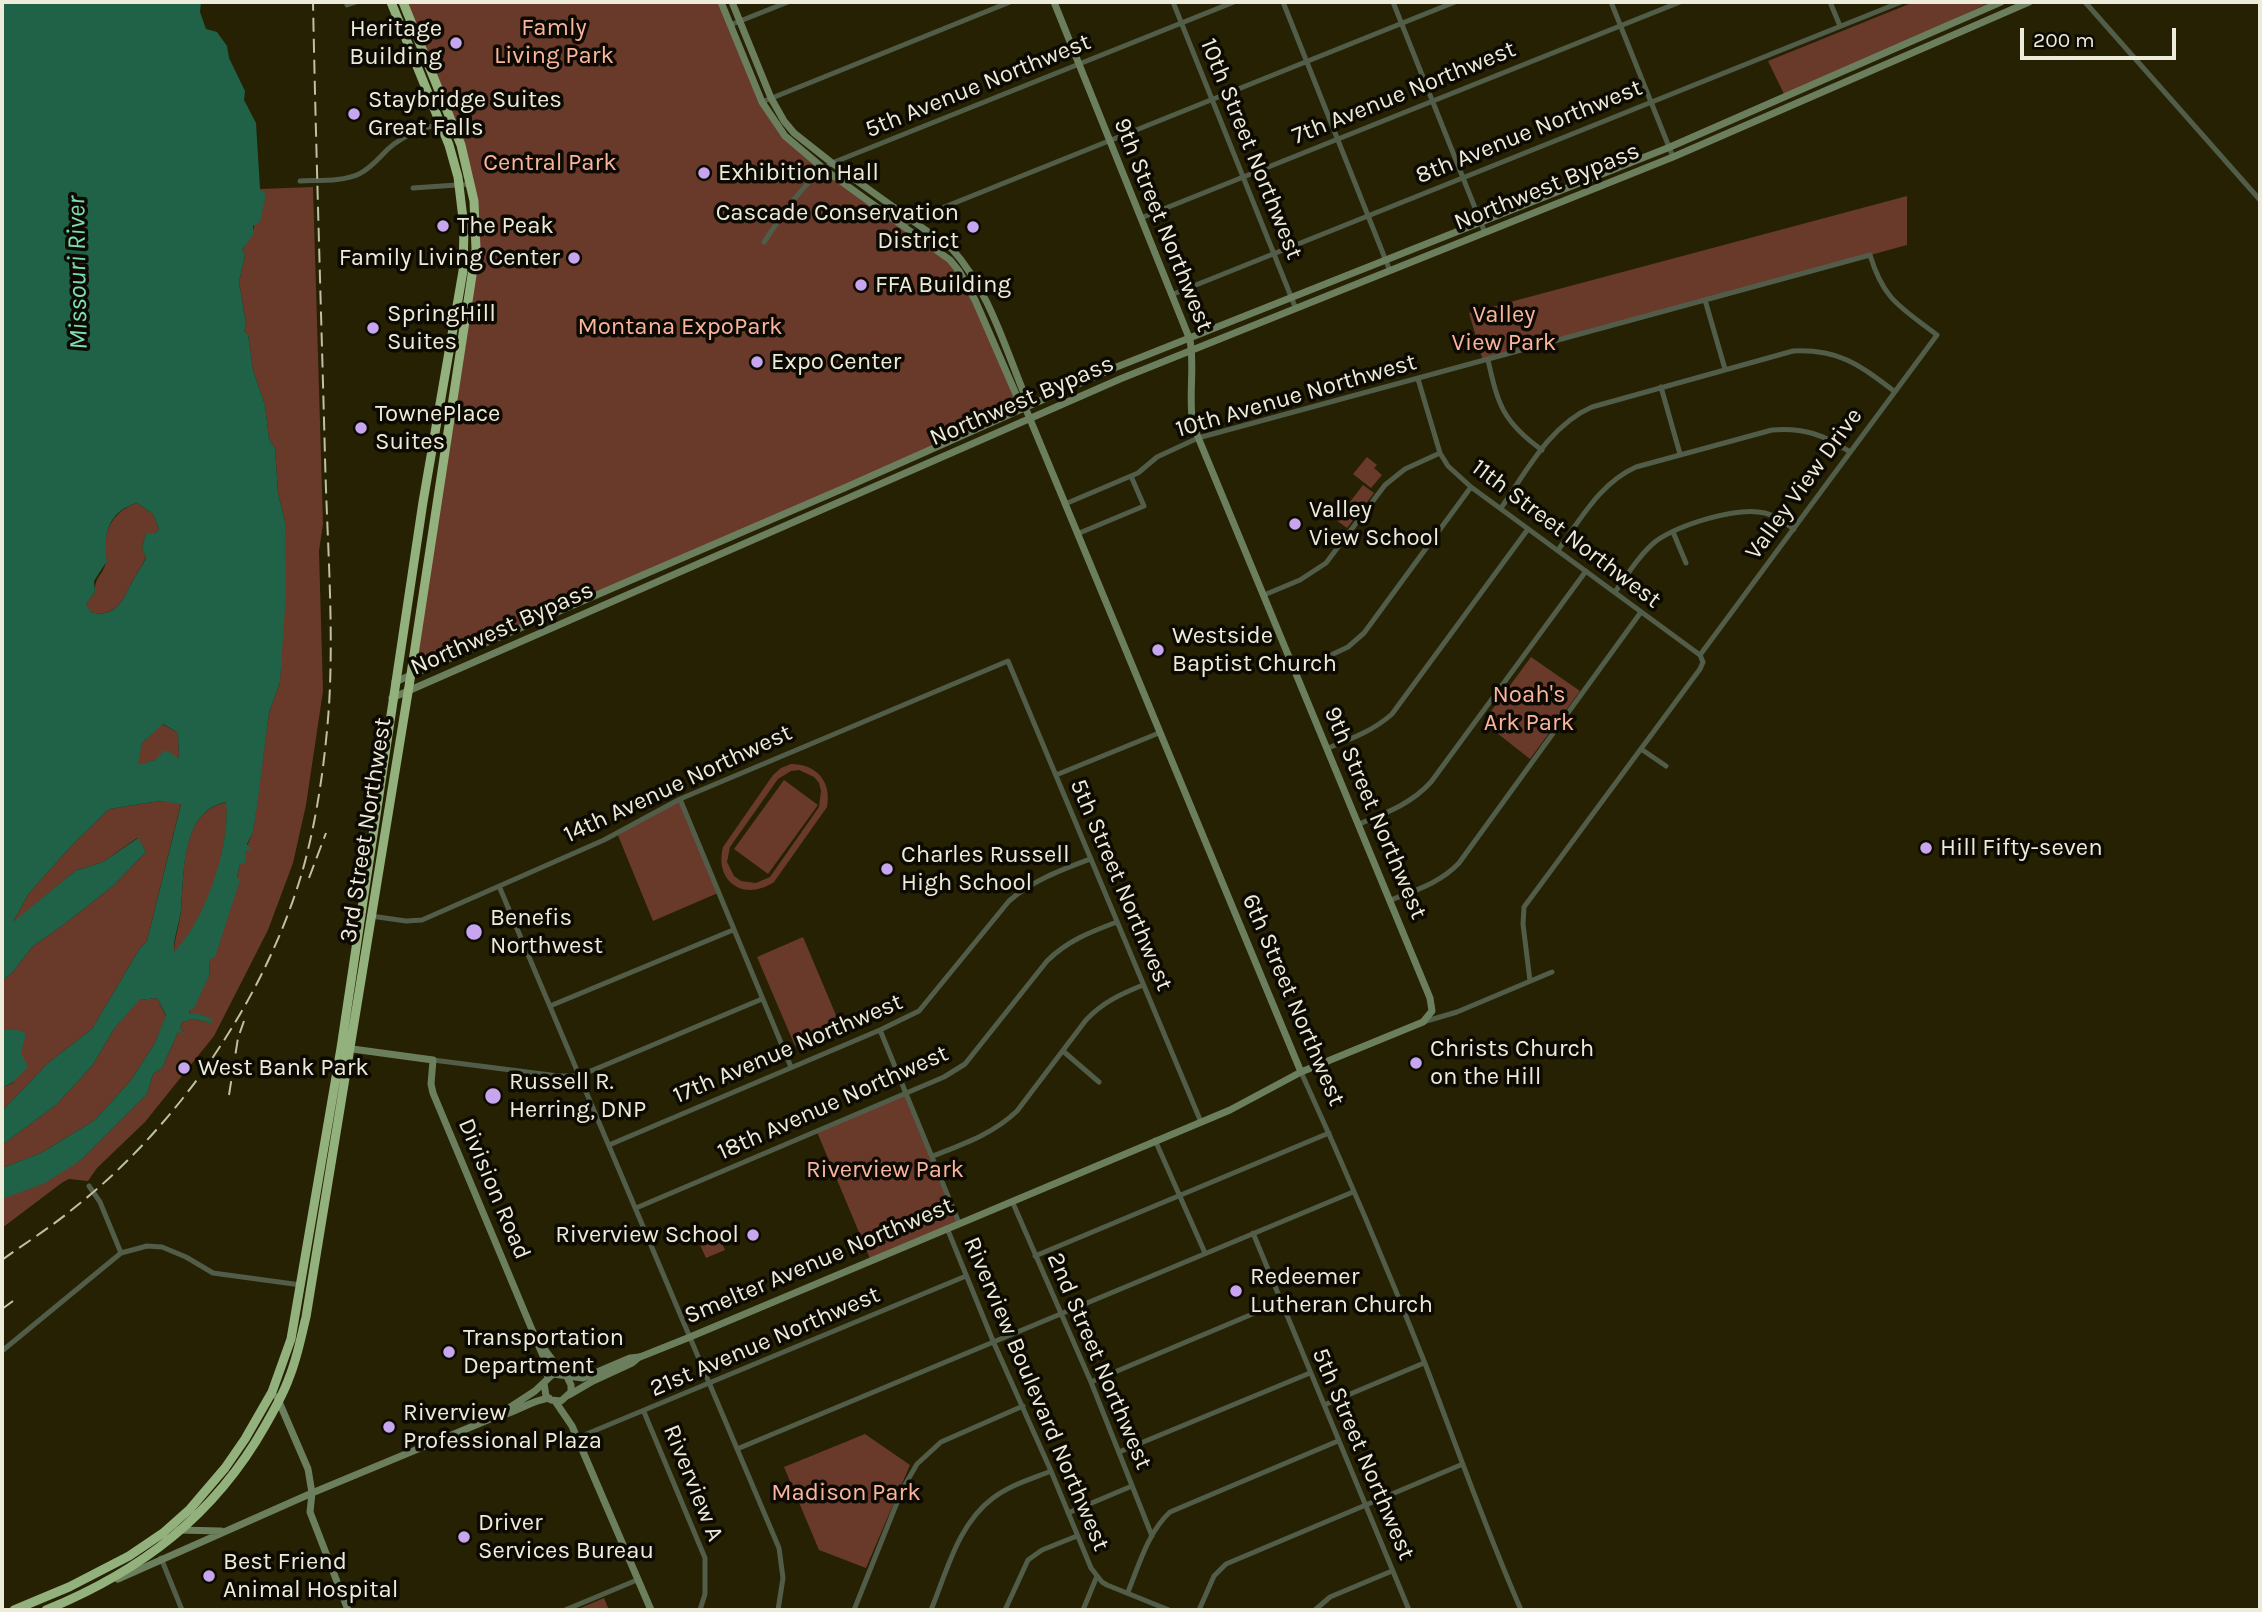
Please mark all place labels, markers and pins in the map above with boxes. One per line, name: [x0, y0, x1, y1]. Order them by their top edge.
place label: Heritage Building: [349, 15, 442, 71]
marker: Heritage Building: [448, 35, 464, 51]
place label: Staybridge Suites Great Falls: [368, 86, 562, 142]
marker: Staybridge Suites Great Falls: [346, 106, 362, 122]
place label: Exhibition Hall: [718, 159, 879, 187]
marker: Exhibition Hall: [696, 165, 712, 181]
place label: Cascade Conservation District: [716, 199, 959, 255]
place label: The Peak: [457, 212, 554, 240]
marker: The Peak: [435, 218, 451, 234]
marker: Cascade Conservation District: [965, 219, 981, 235]
place label: Family Living Center: [339, 244, 560, 272]
marker: Family Living Center: [566, 250, 582, 266]
place label: FFA Building: [875, 271, 1011, 299]
marker: FFA Building: [853, 277, 869, 293]
place label: SpringHill Suites: [387, 300, 496, 356]
marker: SpringHill Suites: [365, 320, 381, 336]
place label: Expo Center: [771, 348, 901, 376]
marker: Expo Center: [749, 354, 765, 370]
place label: TownePlace Suites: [375, 400, 500, 456]
marker: TownePlace Suites: [353, 420, 369, 436]
place label: Valley View School: [1309, 496, 1439, 552]
marker: Valley View School: [1287, 516, 1303, 532]
place label: Westside Baptist Church: [1172, 622, 1337, 678]
marker: Westside Baptist Church: [1150, 642, 1166, 658]
place label: Hill Fifty-seven: [1940, 834, 2103, 862]
marker: Hill Fifty-seven: [1918, 840, 1934, 856]
place label: Charles Russell High School: [901, 841, 1070, 897]
marker: Charles Russell High School: [879, 861, 895, 877]
place label: Benefis Northwest: [490, 904, 603, 960]
marker: Benefis Northwest: [464, 922, 484, 942]
place label: Christs Church on the Hill: [1430, 1035, 1594, 1091]
place label: West Bank Park: [198, 1054, 369, 1082]
marker: Christs Church on the Hill: [1408, 1055, 1424, 1071]
marker: West Bank Park: [176, 1060, 192, 1076]
place label: Russell R. Herring, DNP: [509, 1068, 646, 1124]
marker: Russell R. Herring, DNP: [483, 1086, 503, 1106]
place label: Riverview School: [555, 1221, 739, 1249]
marker: Riverview School: [745, 1227, 761, 1243]
place label: Redeemer Lutheran Church: [1250, 1263, 1433, 1319]
marker: Redeemer Lutheran Church: [1228, 1283, 1244, 1299]
place label: Transportation Department: [463, 1324, 624, 1380]
marker: Transportation Department: [441, 1344, 457, 1360]
place label: Riverview Professional Plaza: [403, 1399, 602, 1455]
marker: Riverview Professional Plaza: [381, 1419, 397, 1435]
place label: Driver Services Bureau: [478, 1509, 654, 1565]
marker: Driver Services Bureau: [456, 1529, 472, 1545]
place label: Best Friend Animal Hospital: [223, 1548, 398, 1604]
marker: Best Friend Animal Hospital: [201, 1568, 217, 1584]

